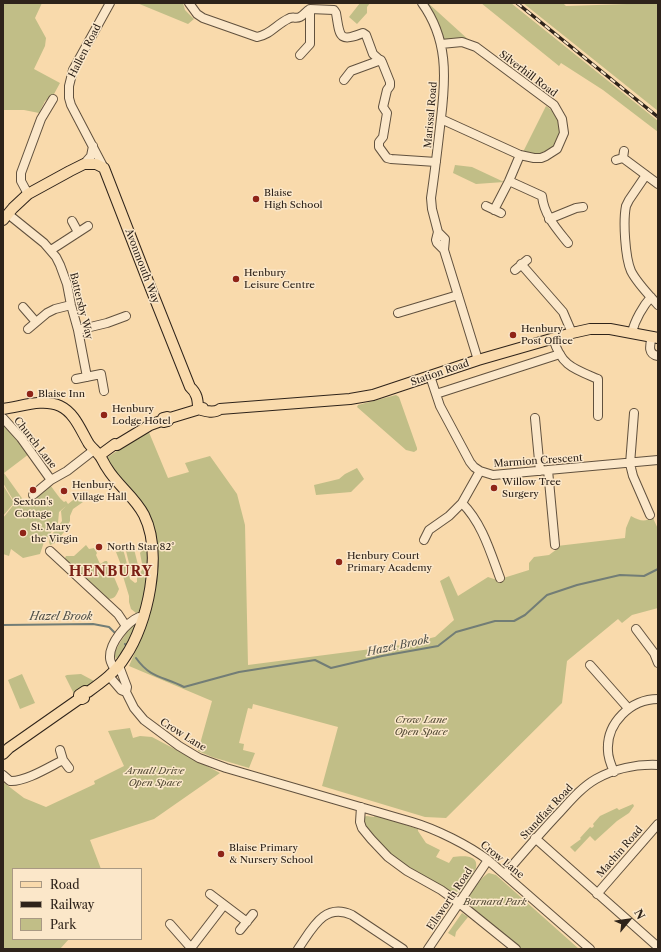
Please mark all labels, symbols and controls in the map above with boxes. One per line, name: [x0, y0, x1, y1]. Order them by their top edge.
street label: Hallen Road: [66, 22, 104, 80]
street label: Silverhill Road: [497, 48, 559, 100]
street label: Marissal Road: [422, 81, 440, 149]
place label: Blaise High School: [264, 187, 323, 210]
marker: Blaise High School: [251, 194, 261, 204]
street label: Avonmouth Way: [122, 227, 162, 305]
place label: Henbury Leisure Centre: [244, 267, 315, 290]
street label: Battersby Way: [67, 271, 95, 341]
marker: Henbury Leisure Centre: [231, 274, 241, 284]
place label: Henbury Post Office: [521, 323, 573, 346]
marker: Henbury Post Office: [508, 330, 518, 340]
street label: Station Road: [409, 357, 471, 389]
place label: Blaise Inn: [38, 388, 85, 400]
marker: Blaise Inn: [25, 389, 35, 399]
place label: Henbury Lodge Hotel: [112, 403, 171, 426]
marker: Henbury Lodge Hotel: [99, 410, 109, 420]
street label: Church Lane: [11, 415, 59, 471]
street label: Marmion Crescent: [493, 452, 583, 470]
place label: Willow Tree Surgery: [502, 476, 561, 500]
place label: Henbury Village Hall: [72, 479, 127, 502]
marker: Willow Tree Surgery: [489, 483, 499, 493]
marker: Sexton's Cottage: [28, 485, 38, 495]
marker: Henbury Village Hall: [59, 486, 69, 496]
place label: Sexton's Cottage: [13, 496, 53, 520]
place label: St. Mary the Virgin: [31, 521, 78, 544]
marker: St. Mary the Virgin: [18, 528, 28, 538]
place label: North Star 82°: [107, 541, 174, 553]
marker: North Star 82°: [94, 542, 104, 552]
place label: Henbury Court Primary Academy: [347, 550, 432, 574]
marker: Henbury Court Primary Academy: [334, 557, 344, 567]
district label: HENBURY: [69, 564, 153, 580]
water label: Hazel Brook: [30, 610, 92, 624]
water label: Hazel Brook: [366, 633, 430, 659]
park label: Crow Lane Open Space: [394, 714, 448, 738]
street label: Crow Lane: [158, 716, 208, 754]
park label: Arnall Drive Open Space: [126, 765, 184, 788]
street label: Standfast Road: [518, 782, 576, 842]
street label: Machin Road: [595, 824, 645, 880]
street label: Crow Lane: [478, 839, 526, 881]
place label: Blaise Primary & Nursery School: [229, 842, 313, 866]
marker: Blaise Primary & Nursery School: [216, 849, 226, 859]
street label: Ellsworth Road: [425, 866, 475, 932]
legend: [12, 868, 142, 940]
text: Road: [50, 877, 80, 892]
park label: Barnard Park: [463, 896, 527, 908]
text: Railway: [50, 897, 95, 912]
north arrow: [609, 900, 649, 940]
text: N: [631, 907, 648, 922]
text: Park: [50, 917, 76, 932]

